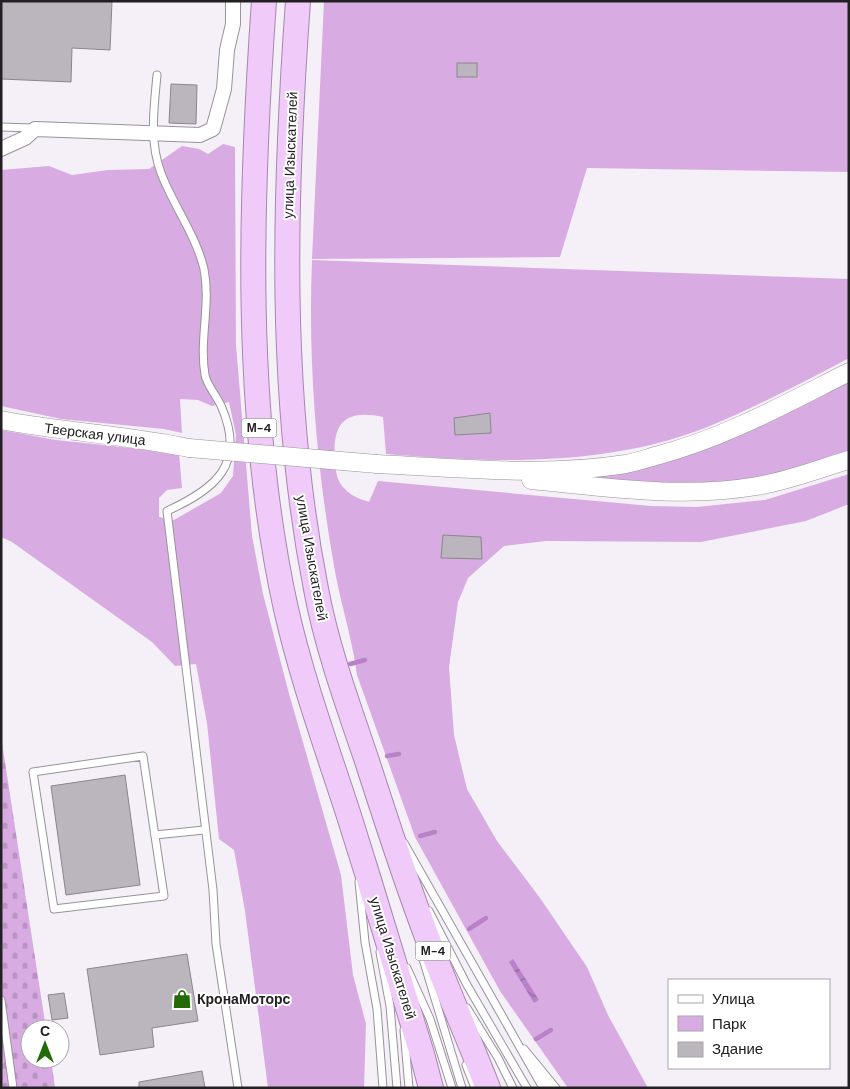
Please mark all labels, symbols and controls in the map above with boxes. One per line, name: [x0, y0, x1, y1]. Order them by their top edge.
street label: улица Изыскателей: [279, 91, 301, 219]
road number: М-4: [242, 418, 276, 438]
street label: Тверская улица: [43, 419, 147, 449]
street label: улица Изыскателей: [292, 494, 332, 622]
street label: улица Изыскателей: [366, 895, 420, 1021]
road number: М-4: [416, 941, 450, 960]
legend: [668, 979, 830, 1069]
shop icon: КронаМоторс: [171, 988, 193, 1010]
text: Улица: [712, 989, 755, 1009]
place label: КронаМоторс: [197, 990, 291, 1008]
text: Парк: [712, 1014, 746, 1034]
north arrow: [20, 1019, 70, 1069]
text: С: [40, 1022, 50, 1040]
text: Здание: [712, 1039, 763, 1059]

